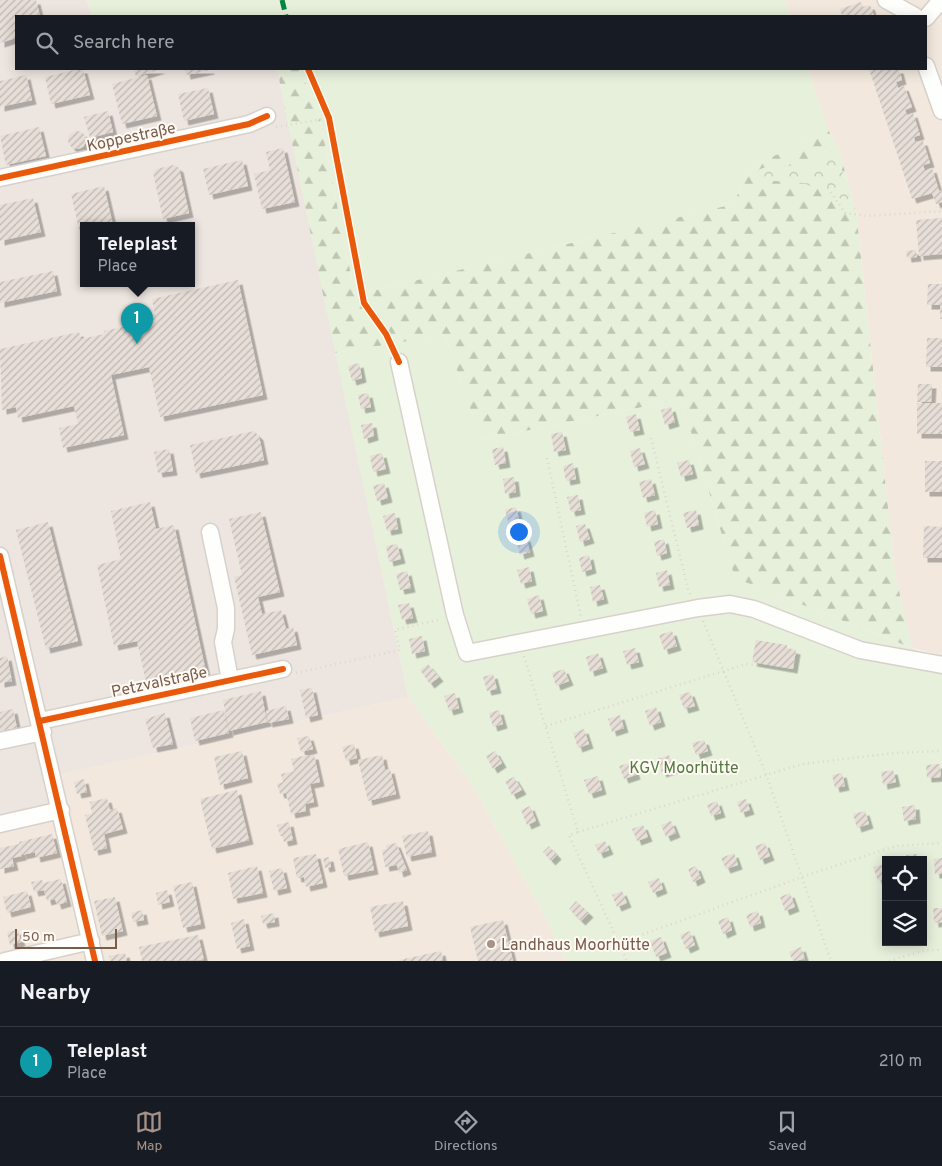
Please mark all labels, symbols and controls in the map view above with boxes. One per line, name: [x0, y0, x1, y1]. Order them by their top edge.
search box: [15, 15, 927, 70]
icon: search: [33, 29, 61, 57]
text: Search here: [73, 31, 175, 55]
street label: Koppestraße: [85, 119, 178, 157]
popup: [80, 222, 195, 287]
text: Teleplast: [97, 233, 178, 257]
text: Place: [97, 257, 137, 277]
pin: 1: [121, 303, 153, 344]
your location: [506, 519, 532, 545]
street label: Petzvalstraße: [110, 663, 209, 703]
park label: KGV Moorhütte: [629, 759, 739, 779]
map controls: [882, 856, 927, 946]
button: locate: [882, 856, 927, 901]
button: layers: [882, 901, 927, 946]
scale bar: [15, 926, 118, 949]
text: 50 m: [22, 929, 55, 946]
place label: Landhaus Moorhütte: [501, 936, 650, 956]
marker: Landhaus Moorhütte: [485, 938, 497, 950]
text: Nearby: [20, 980, 91, 1007]
text: Teleplast: [67, 1040, 147, 1064]
text: 1: [33, 1052, 39, 1072]
text: 210 m: [879, 1052, 922, 1072]
text: Place: [67, 1064, 107, 1084]
tab: Map: [135, 1108, 163, 1155]
tab: Directions: [434, 1108, 498, 1155]
tab: Saved: [768, 1108, 807, 1155]

